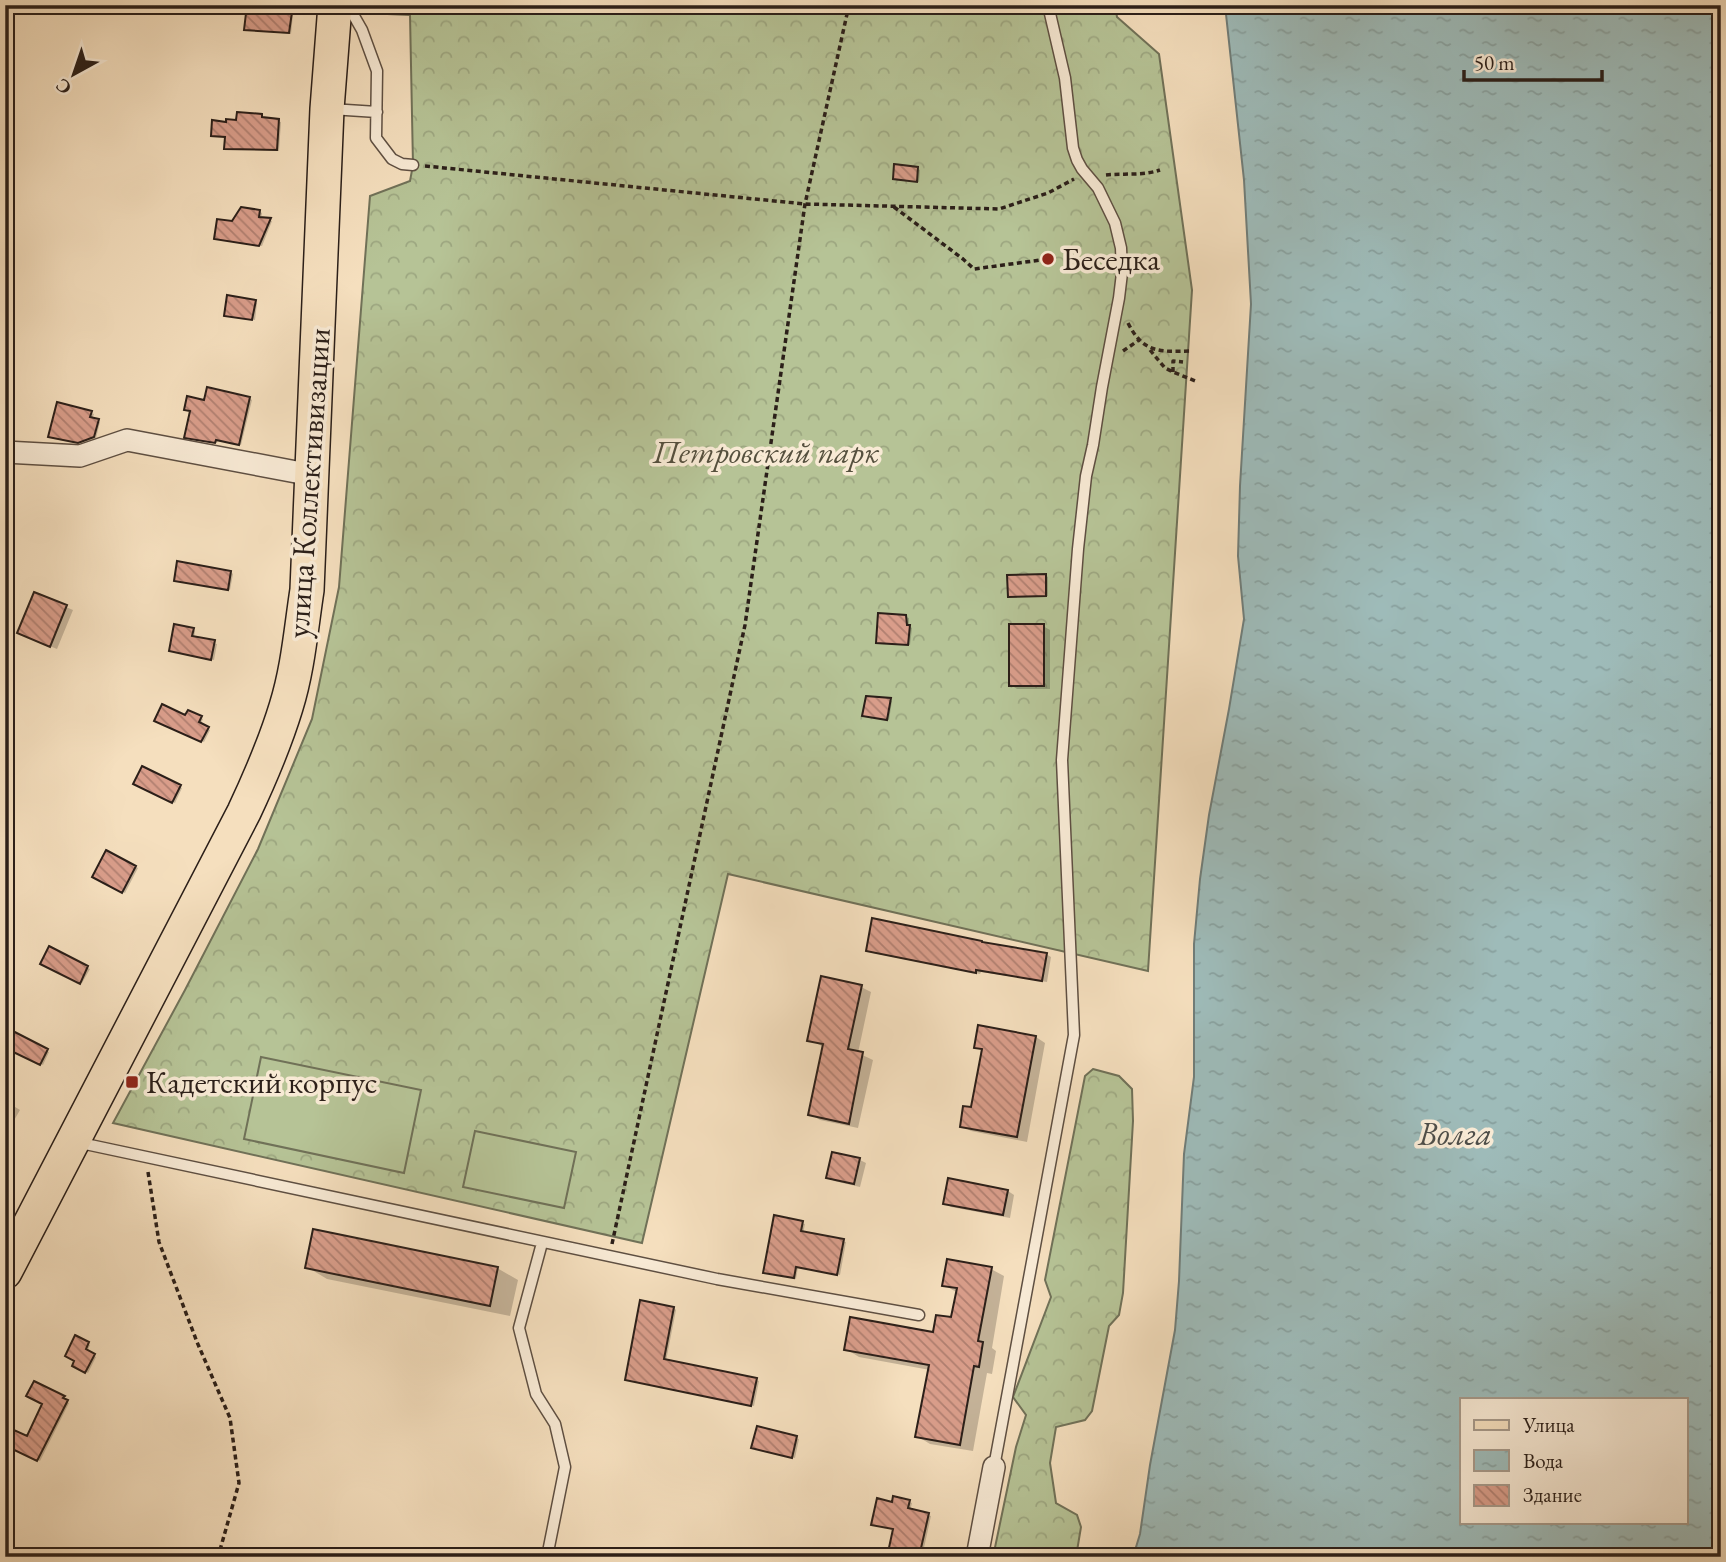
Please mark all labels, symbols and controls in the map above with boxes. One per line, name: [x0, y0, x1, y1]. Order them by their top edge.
north arrow: [38, 38, 108, 108]
scale bar: [1464, 38, 1602, 82]
text: 50 m: [1474, 49, 1515, 76]
text: С: [50, 73, 77, 101]
place label: Беседка: [1062, 238, 1160, 280]
marker: Беседка: [1040, 251, 1056, 267]
street label: улица Коллективизации: [276, 326, 340, 640]
park label: Петровский парк: [652, 431, 880, 473]
place label: Кадетский корпус: [146, 1061, 378, 1103]
marker: Кадетский корпус: [124, 1074, 140, 1090]
water label: Волга: [1417, 1112, 1492, 1155]
legend: [1460, 1398, 1688, 1524]
text: Улица: [1522, 1411, 1575, 1438]
text: Вода: [1523, 1447, 1564, 1474]
text: Здание: [1523, 1481, 1582, 1508]

